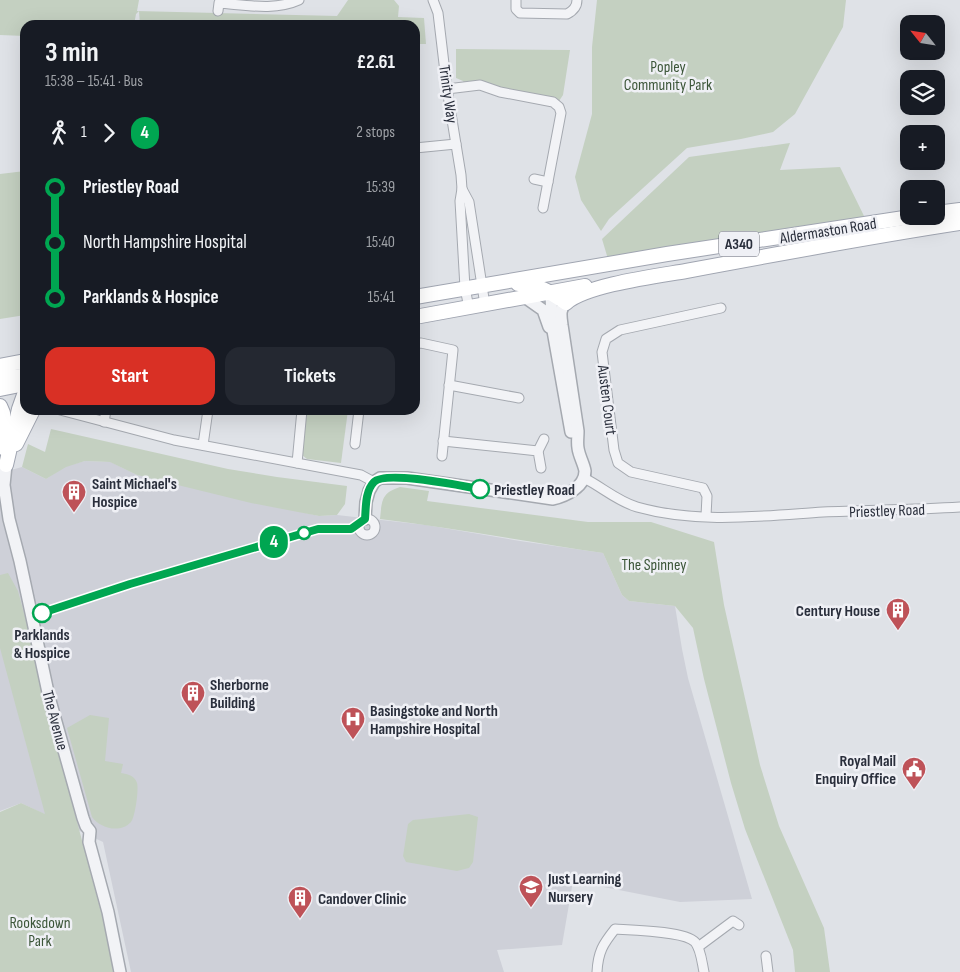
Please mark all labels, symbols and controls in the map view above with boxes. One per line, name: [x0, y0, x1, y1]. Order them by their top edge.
north arrow: [900, 15, 945, 60]
map controls: [900, 15, 945, 225]
text: 3 min: [45, 36, 99, 69]
text: £2.61: [357, 51, 395, 74]
park label: Popley Community Park: [624, 58, 712, 95]
street label: Trinity Way: [434, 64, 461, 125]
button: layers: [900, 70, 945, 115]
text: 15:38 – 15:41 · Bus: [45, 72, 143, 91]
icon: walk: [45, 119, 73, 147]
icon: forward: [95, 119, 123, 147]
text: 4: [141, 122, 149, 143]
text: 1: [81, 123, 87, 142]
text: 2 stops: [356, 123, 395, 142]
button: +: [900, 125, 945, 170]
text: Priestley Road: [83, 176, 179, 199]
text: 15:39: [366, 178, 395, 197]
button: −: [900, 180, 945, 225]
street label: Aldermaston Road: [778, 214, 878, 249]
text: North Hampshire Hospital: [83, 231, 247, 254]
road number: A340: [719, 232, 759, 256]
text: 15:40: [366, 233, 395, 252]
text: Parklands & Hospice: [83, 286, 219, 309]
text: 15:41: [368, 288, 395, 307]
button: Start: [45, 347, 215, 405]
button: Tickets: [225, 347, 395, 405]
street label: Austen Court: [593, 363, 620, 436]
place label: Saint Michael's Hospice: [92, 475, 177, 512]
building icon: Saint Michael's Hospice: [61, 479, 87, 513]
marker: Priestley Road: [470, 479, 490, 499]
place label: Priestley Road: [494, 481, 575, 500]
street label: Priestley Road: [849, 501, 925, 522]
line badge: 4: [258, 526, 290, 558]
unlabelled marker: [297, 526, 311, 540]
text: 4: [270, 531, 278, 552]
park label: The Spinney: [622, 556, 686, 575]
building icon: Century House: [885, 597, 911, 631]
place label: Century House: [796, 602, 880, 621]
marker: Parklands & Hospice: [32, 603, 52, 623]
place label: Parklands & Hospice: [14, 626, 70, 663]
place label: Sherborne Building: [210, 676, 269, 713]
building icon: Sherborne Building: [180, 680, 206, 714]
street label: The Avenue: [37, 688, 72, 752]
place label: Basingstoke and North Hampshire Hospital: [370, 702, 498, 739]
hospital icon: Basingstoke and North Hampshire Hospital: [340, 706, 366, 740]
place label: Royal Mail Enquiry Office: [815, 752, 896, 789]
public building icon: Royal Mail Enquiry Office: [901, 756, 927, 790]
place label: Just Learning Nursery: [547, 870, 622, 907]
school or university icon: Just Learning Nursery: [518, 874, 544, 908]
building icon: Candover Clinic: [287, 885, 313, 919]
place label: Candover Clinic: [318, 890, 407, 909]
park label: Rooksdown Park: [9, 914, 71, 951]

